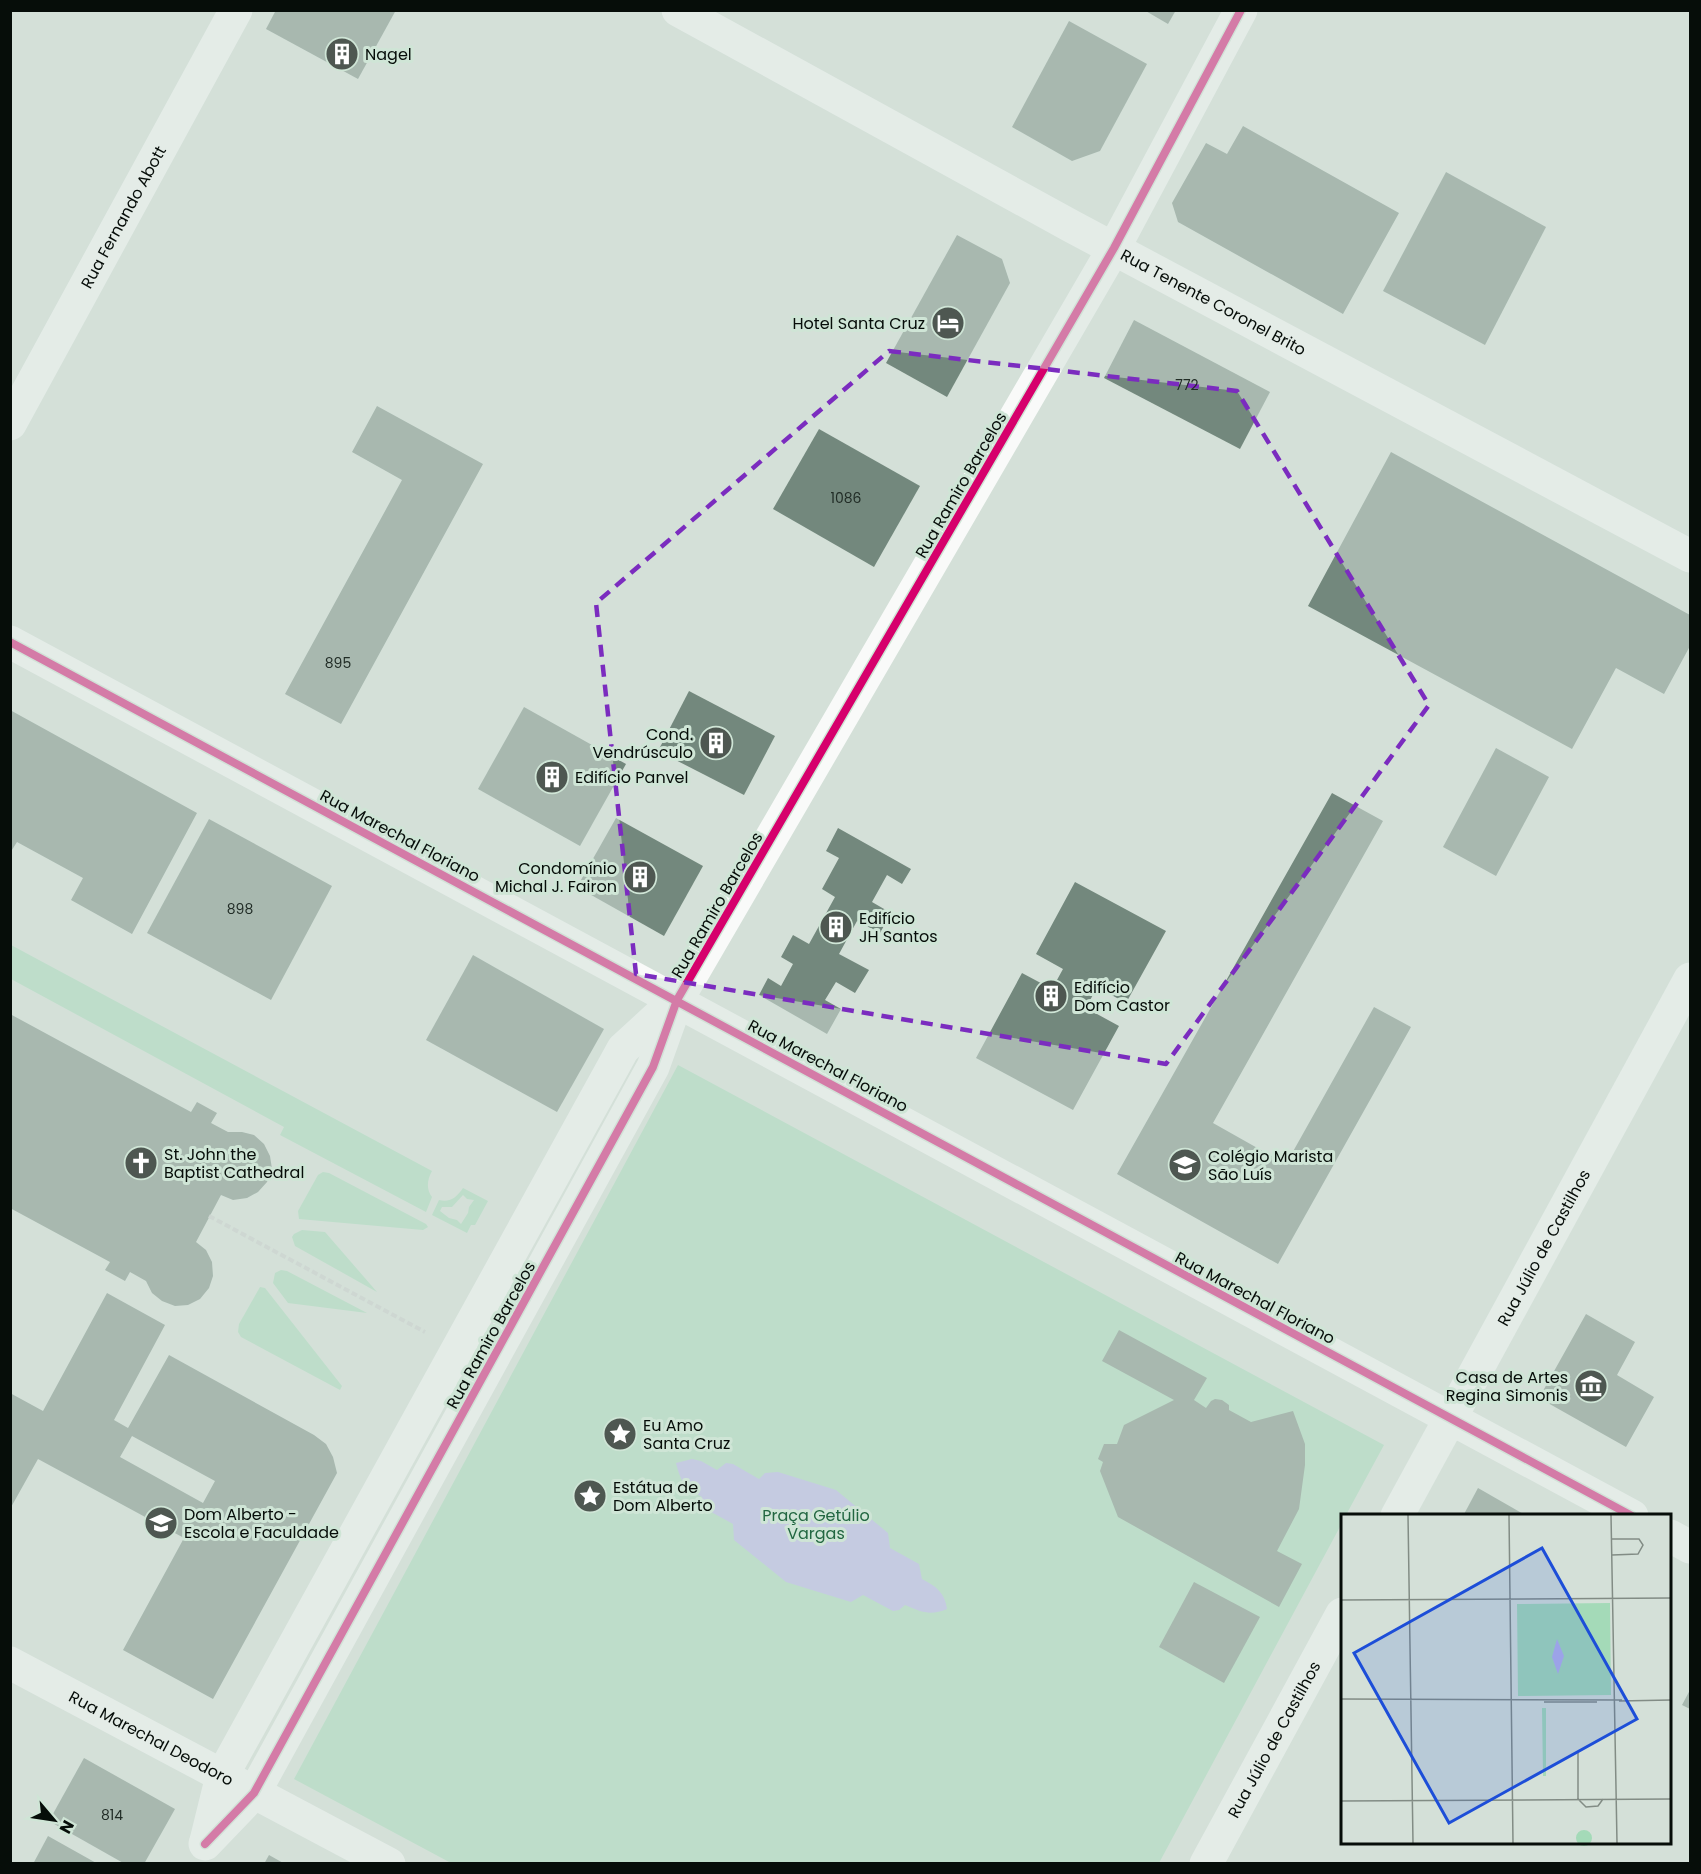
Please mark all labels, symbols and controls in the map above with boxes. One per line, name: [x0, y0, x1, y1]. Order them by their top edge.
building icon: Nagel: [324, 36, 360, 72]
place label: Nagel: [365, 43, 412, 66]
street label: Rua Fernando Abott: [75, 141, 171, 292]
street label: Rua Tenente Coronel Brito: [1117, 243, 1310, 361]
hotel icon: Hotel Santa Cruz: [930, 305, 966, 341]
place label: Hotel Santa Cruz: [793, 312, 925, 335]
house number: 772: [1175, 375, 1199, 395]
street label: Rua Ramiro Barcelos: [910, 408, 1012, 562]
house number: 1086: [831, 488, 862, 508]
house number: 895: [325, 653, 351, 673]
place label: Cond. Vendrúsculo: [593, 723, 693, 764]
building icon: Cond. Vendrúsculo: [698, 725, 734, 761]
building icon: Edifício Panvel: [534, 759, 570, 795]
place label: Edifício Panvel: [575, 766, 688, 789]
street label: Rua Marechal Floriano: [316, 784, 484, 888]
street label: Rua Ramiro Barcelos: [666, 828, 768, 982]
place label: Condomínio Michal J. Fairon: [495, 857, 617, 898]
building icon: Condomínio Michal J. Fairon: [622, 859, 658, 895]
house number: 898: [227, 899, 253, 919]
place label: Edifício JH Santos: [859, 907, 938, 948]
building icon: Edifício JH Santos: [818, 909, 854, 945]
place label: Edifício Dom Castor: [1074, 976, 1170, 1017]
building icon: Edifício Dom Castor: [1033, 978, 1069, 1014]
street label: Rua Marechal Floriano: [744, 1014, 912, 1118]
place label: St. John the Baptist Cathedral: [164, 1143, 304, 1184]
church icon: St. John the Baptist Cathedral: [123, 1145, 159, 1181]
place label: Colégio Marista São Luís: [1208, 1145, 1333, 1186]
school or university icon: Colégio Marista São Luís: [1167, 1147, 1203, 1183]
street label: Rua Júlio de Castilhos: [1491, 1165, 1596, 1330]
street label: Rua Marechal Floriano: [1171, 1246, 1339, 1350]
street label: Rua Ramiro Barcelos: [441, 1257, 541, 1413]
place label: Casa de Artes Regina Simonis: [1446, 1366, 1568, 1407]
museum icon: Casa de Artes Regina Simonis: [1573, 1368, 1609, 1404]
place label: Eu Amo Santa Cruz: [643, 1414, 730, 1455]
place icon: Eu Amo Santa Cruz: [602, 1416, 638, 1452]
place label: Estátua de Dom Alberto: [613, 1476, 713, 1517]
place icon: Estátua de Dom Alberto: [572, 1478, 608, 1514]
place label: Dom Alberto - Escola e Faculdade: [184, 1503, 339, 1544]
park label: Praça Getúlio Vargas: [762, 1504, 870, 1545]
school or university icon: Dom Alberto - Escola e Faculdade: [143, 1505, 179, 1541]
inset map: [1341, 1514, 1671, 1844]
street label: Rua Júlio de Castilhos: [1222, 1657, 1326, 1822]
street label: Rua Marechal Deodoro: [65, 1685, 238, 1791]
north arrow: [24, 1790, 84, 1850]
house number: 814: [101, 1805, 123, 1825]
text: N: [54, 1816, 80, 1838]

